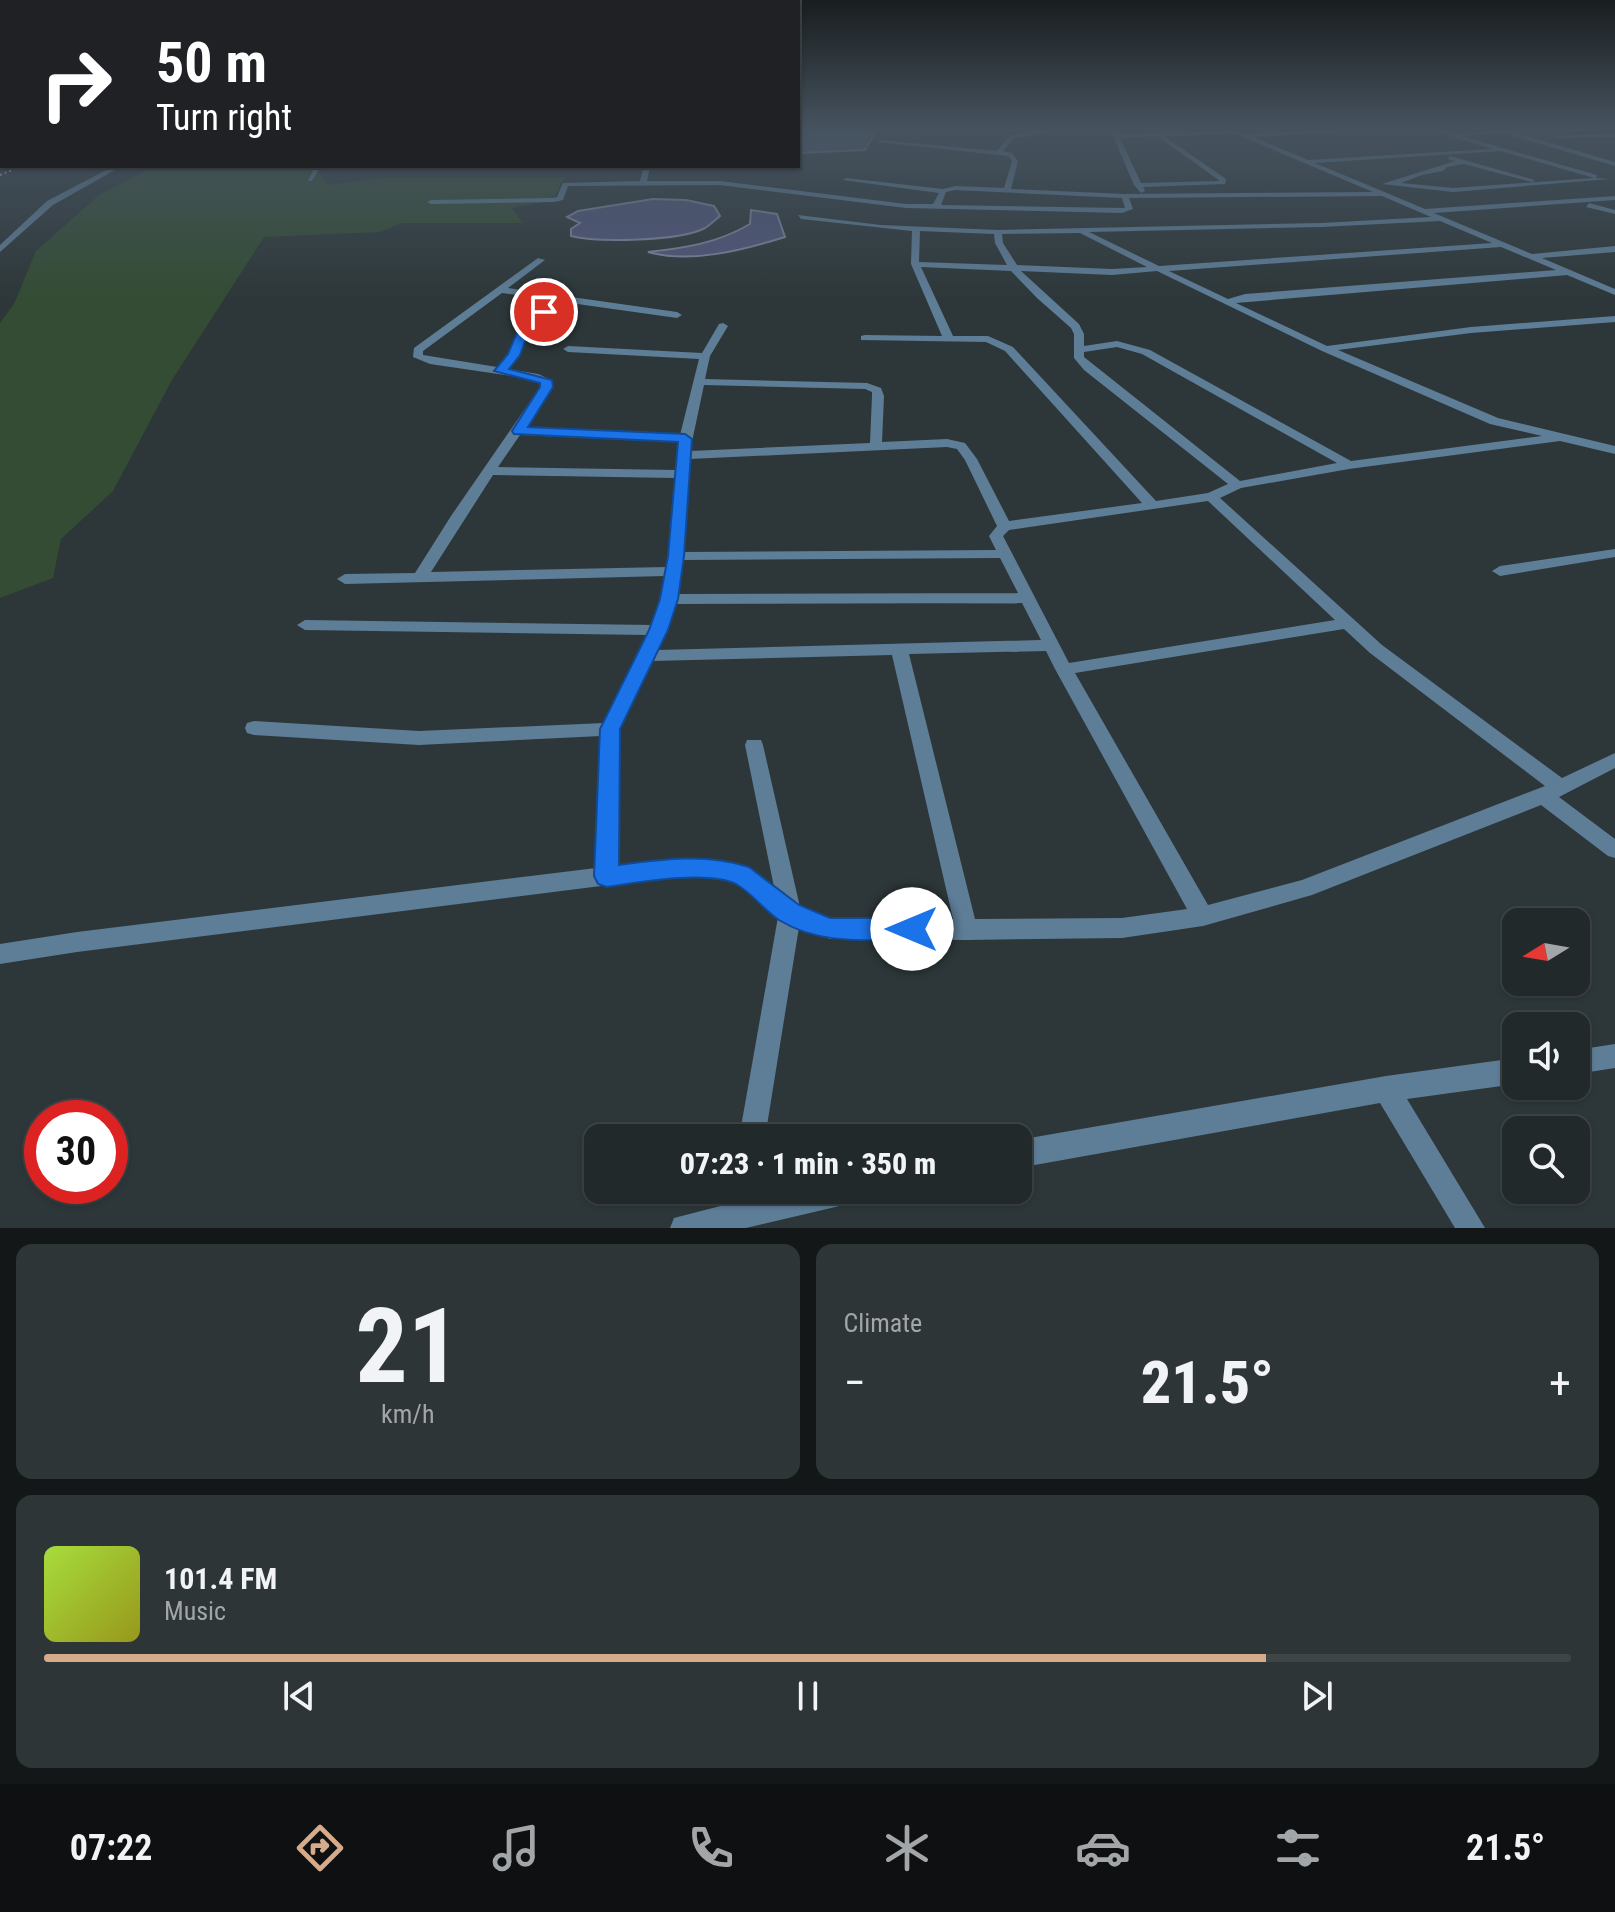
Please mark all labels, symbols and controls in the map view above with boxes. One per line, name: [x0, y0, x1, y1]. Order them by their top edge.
text: 50 m: [156, 30, 267, 96]
icon: right: [24, 32, 128, 136]
text: Turn right: [156, 97, 292, 139]
pin: [510, 278, 578, 346]
icon: arrive: [522, 290, 566, 334]
position arrow: [870, 887, 954, 971]
north arrow: [1502, 908, 1590, 996]
map controls: [1502, 908, 1590, 1204]
button: sound: [1502, 1012, 1590, 1100]
speed limit sign: 30: [24, 1100, 128, 1204]
button: search: [1502, 1116, 1590, 1204]
text: 07:23 · 1 min · 350 m: [680, 1146, 936, 1181]
text: 21: [355, 1286, 460, 1407]
text: Climate: [844, 1308, 922, 1338]
text: 21.5°: [1141, 1347, 1274, 1418]
text: −: [844, 1357, 866, 1409]
text: +: [1549, 1357, 1571, 1409]
text: km/h: [381, 1399, 435, 1429]
text: 101.4 FM: [164, 1561, 277, 1596]
text: Music: [164, 1596, 226, 1626]
icon: previous: [277, 1674, 321, 1718]
icon: pause: [786, 1674, 830, 1718]
icon: next: [1295, 1674, 1339, 1718]
icon: directions: [292, 1820, 348, 1876]
icon: music: [488, 1820, 544, 1876]
icon: phone: [683, 1820, 739, 1876]
icon: climate: [879, 1820, 935, 1876]
icon: car: [1075, 1820, 1131, 1876]
icon: filters: [1270, 1820, 1326, 1876]
text: 07:22: [70, 1827, 152, 1869]
text: 21.5°: [1466, 1827, 1545, 1869]

